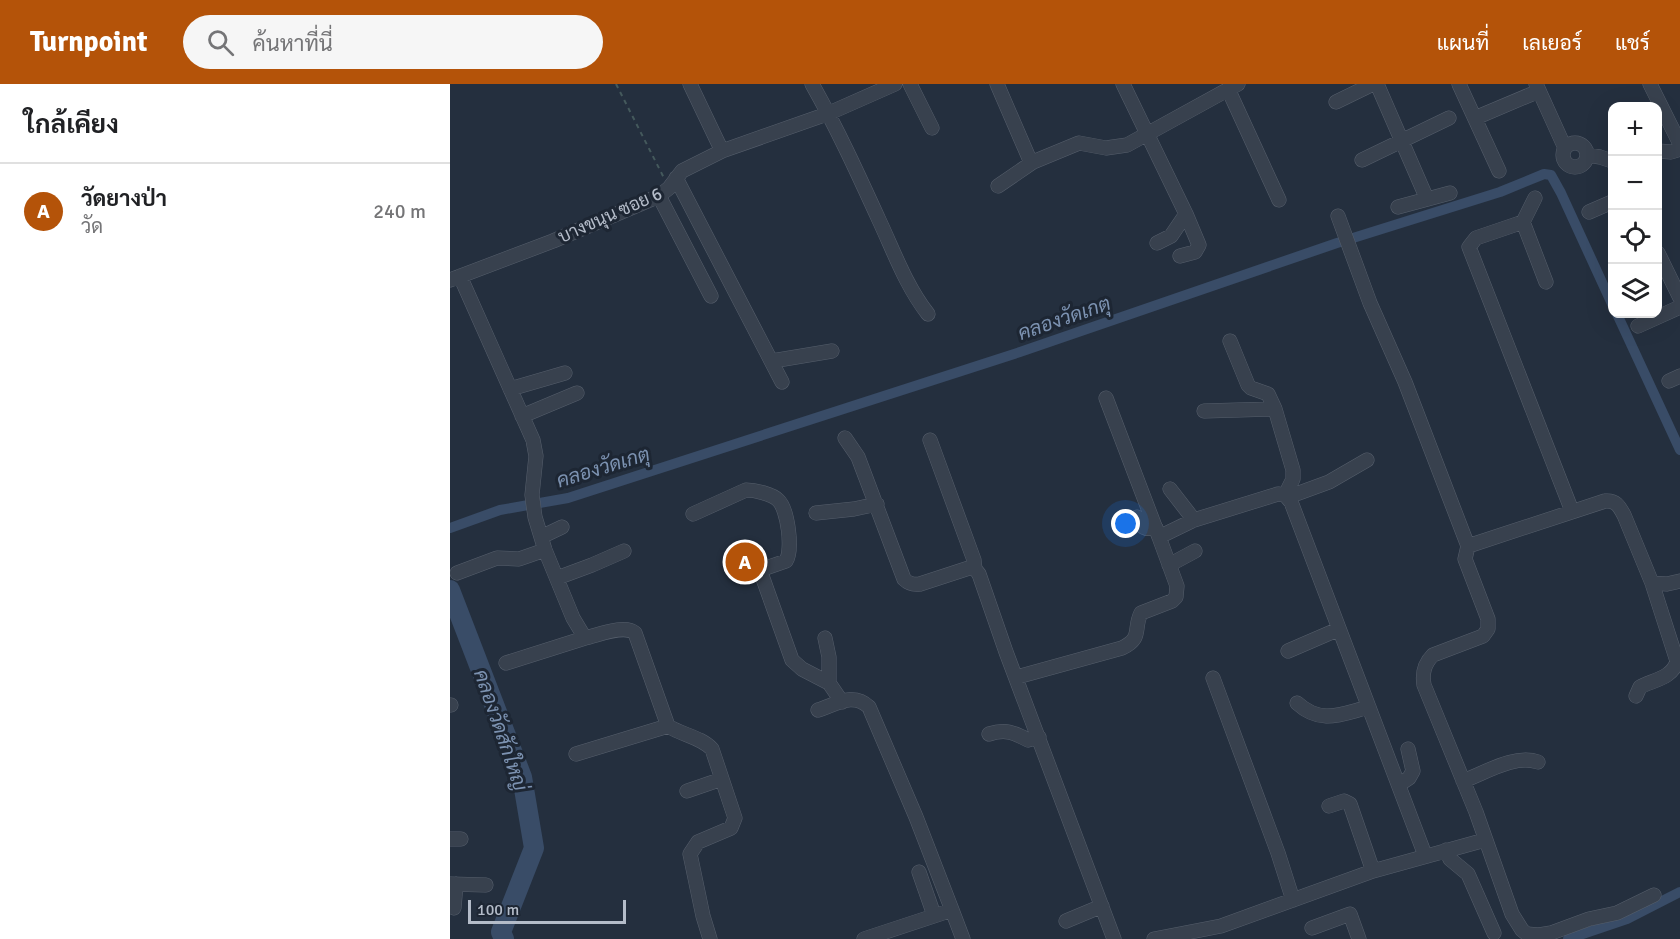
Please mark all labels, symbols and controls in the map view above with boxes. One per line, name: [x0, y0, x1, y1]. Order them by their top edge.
search box: [183, 15, 603, 69]
text: Turnpoint: [30, 25, 147, 59]
icon: search: [204, 26, 237, 59]
text: ค้นหาที่นี่: [252, 30, 333, 57]
text: แผนที่: [1437, 30, 1489, 56]
text: เลเยอร์: [1522, 30, 1582, 56]
text: แชร์: [1615, 30, 1650, 56]
map controls: [1608, 102, 1662, 318]
button: +: [1608, 102, 1662, 156]
text: ใกล้เคียง: [24, 109, 119, 141]
button: −: [1608, 156, 1662, 210]
street label: บางขนุน ซอย 6: [554, 182, 666, 249]
text: วัดยางป่า: [81, 185, 167, 212]
text: A: [37, 199, 50, 224]
text: 240 m: [373, 199, 426, 224]
button: locate: [1608, 210, 1662, 264]
text: วัด: [81, 214, 103, 239]
button: layers: [1608, 264, 1662, 318]
water label: คลองวัดเกตุ: [1015, 291, 1114, 347]
water label: คลองวัดเกตุ: [553, 441, 653, 494]
your location: [1111, 509, 1140, 538]
pin: A: [726, 540, 764, 584]
water label: คลองวัดสักใหญ่: [468, 666, 534, 795]
scale bar: [468, 897, 626, 924]
text: 100 m: [477, 900, 519, 920]

